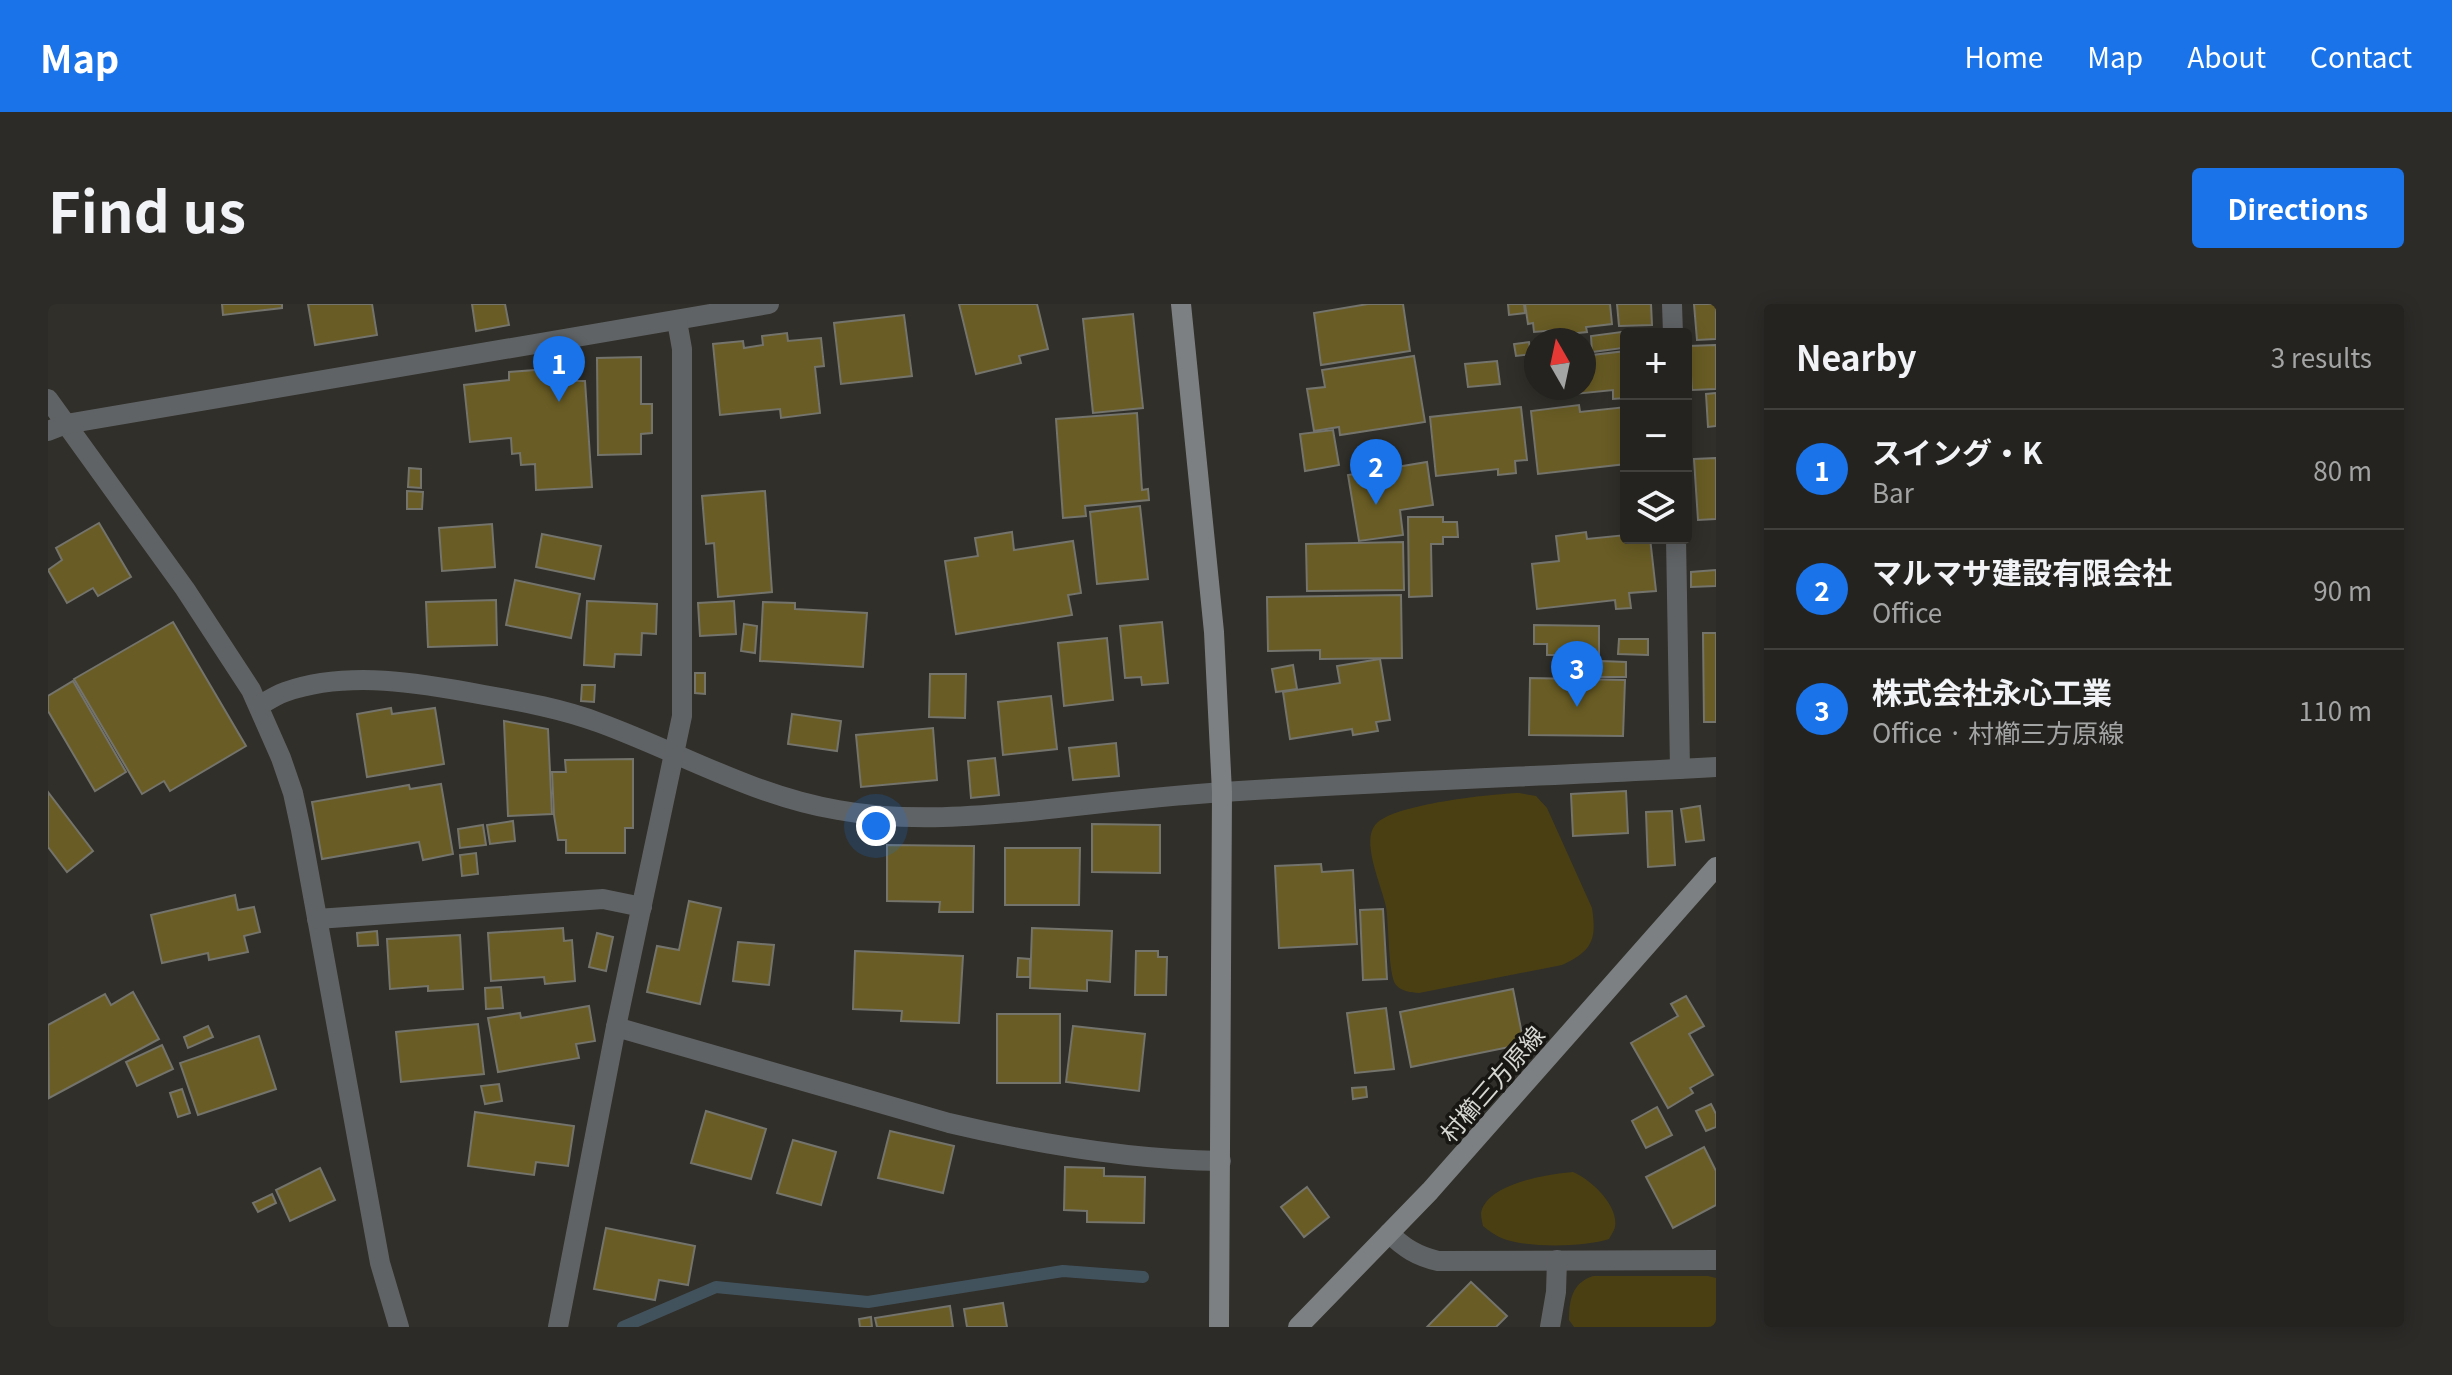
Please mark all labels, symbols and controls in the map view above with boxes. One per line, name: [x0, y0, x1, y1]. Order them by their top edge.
text: Map: [40, 29, 119, 84]
text: Home: [1965, 36, 2043, 76]
text: Map: [2087, 36, 2143, 76]
text: About: [2187, 36, 2266, 76]
text: Contact: [2310, 36, 2412, 76]
text: Find us: [48, 168, 246, 249]
button: Directions: [2192, 168, 2404, 248]
north arrow: [1524, 328, 1596, 400]
map controls: [1620, 328, 1692, 544]
button: +: [1620, 328, 1692, 400]
text: Nearby: [1796, 332, 1916, 381]
pin: 1: [533, 336, 585, 402]
text: 3 results: [2271, 338, 2372, 375]
button: −: [1620, 400, 1692, 472]
text: スイング・K: [1872, 429, 2043, 473]
pin: 2: [1350, 439, 1402, 505]
text: 1: [1814, 451, 1830, 488]
text: 80 m: [2313, 451, 2372, 488]
button: layers: [1620, 472, 1692, 544]
text: Bar: [1872, 473, 1914, 510]
text: マルマサ建設有限会社: [1872, 549, 2172, 593]
text: 2: [1814, 571, 1830, 608]
text: 90 m: [2313, 571, 2372, 608]
text: Office: [1872, 593, 1942, 630]
pin: 3: [1551, 641, 1603, 707]
text: 株式会社永心工業: [1872, 669, 2112, 713]
text: 3: [1814, 691, 1830, 728]
text: 110 m: [2299, 691, 2372, 728]
text: Office · 村櫛三方原線: [1872, 713, 2124, 750]
your location: [856, 806, 896, 846]
street label: 村櫛三方原線: [1431, 1017, 1551, 1149]

